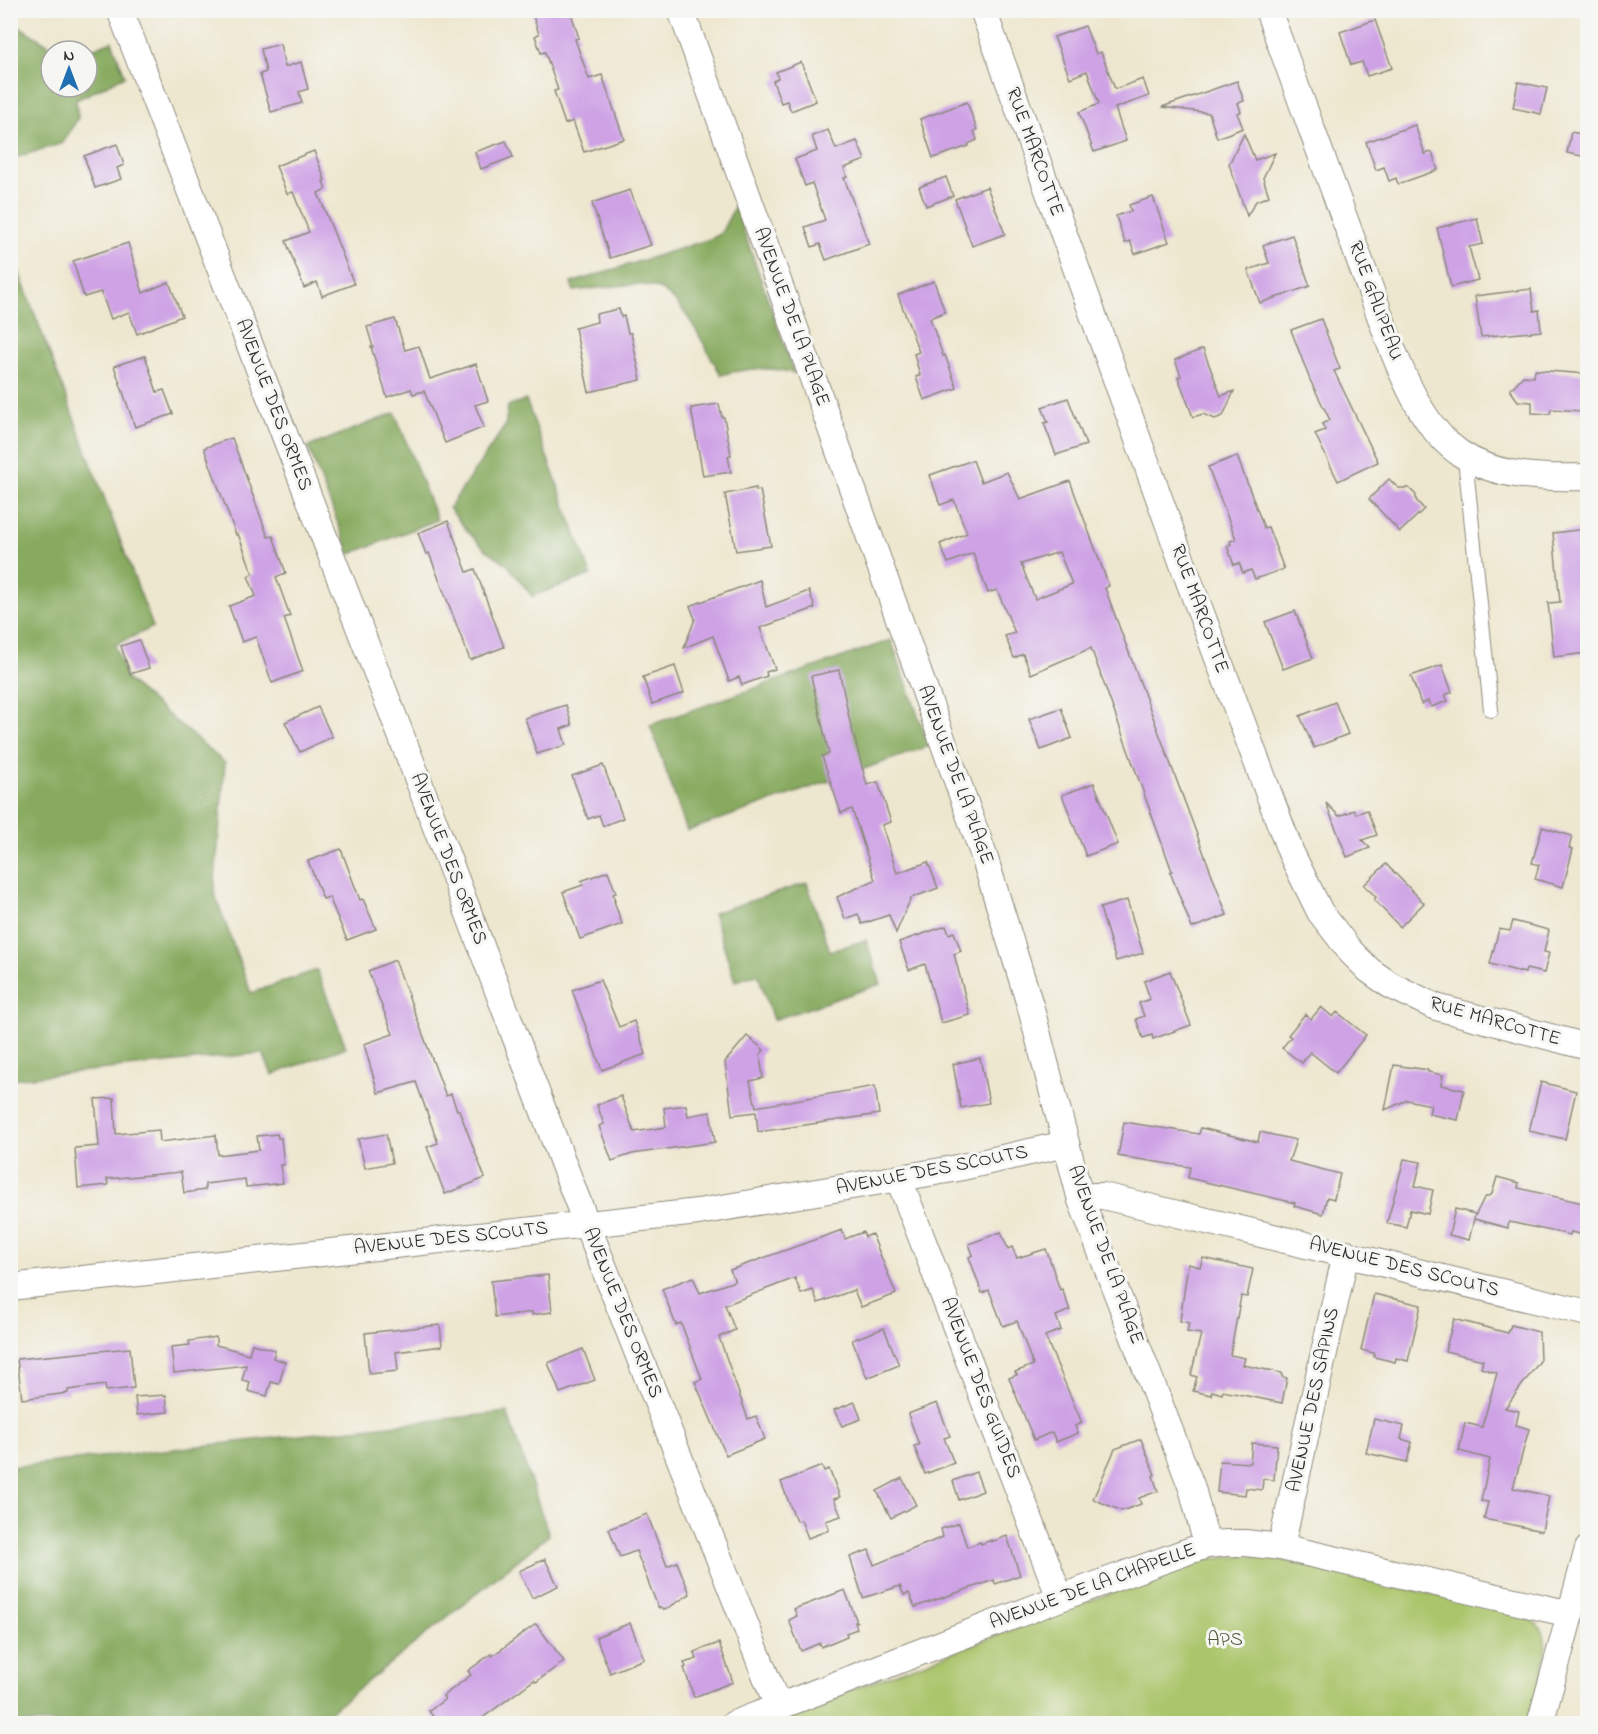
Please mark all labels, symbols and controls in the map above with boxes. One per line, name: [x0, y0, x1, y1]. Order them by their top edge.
north arrow: [39, 39, 99, 99]
text: N: [64, 44, 75, 68]
street label: RUE MARCOTTE: [997, 84, 1071, 220]
street label: AVENUE DE LA PLAGE: [745, 224, 837, 410]
street label: RUE GALIPEAU: [1340, 237, 1410, 365]
street label: AVENUE DES ORMES: [227, 315, 319, 495]
street label: RUE MARCOTTE: [1162, 541, 1236, 677]
street label: AVENUE DE LA PLAGE: [909, 682, 1001, 868]
street label: AVENUE DES ORMES: [402, 769, 494, 949]
street label: RUE MARCOTTE: [1426, 989, 1564, 1055]
street label: AVENUE DES SCOUTS: [834, 1138, 1031, 1204]
street label: AVENUE DE LA PLAGE: [1059, 1162, 1151, 1348]
street label: AVENUE DES SCOUTS: [352, 1214, 550, 1264]
street label: AVENUE DES ORMES: [574, 1223, 670, 1403]
street label: AVENUE DES SCOUTS: [1306, 1230, 1502, 1306]
street label: AVENUE DES GUIDES: [932, 1294, 1028, 1483]
street label: AVENUE DES SAPINS: [1280, 1305, 1348, 1495]
street label: AVENUE DE LA CHAPELLE: [986, 1536, 1200, 1638]
park label: APS: [1207, 1626, 1243, 1655]

